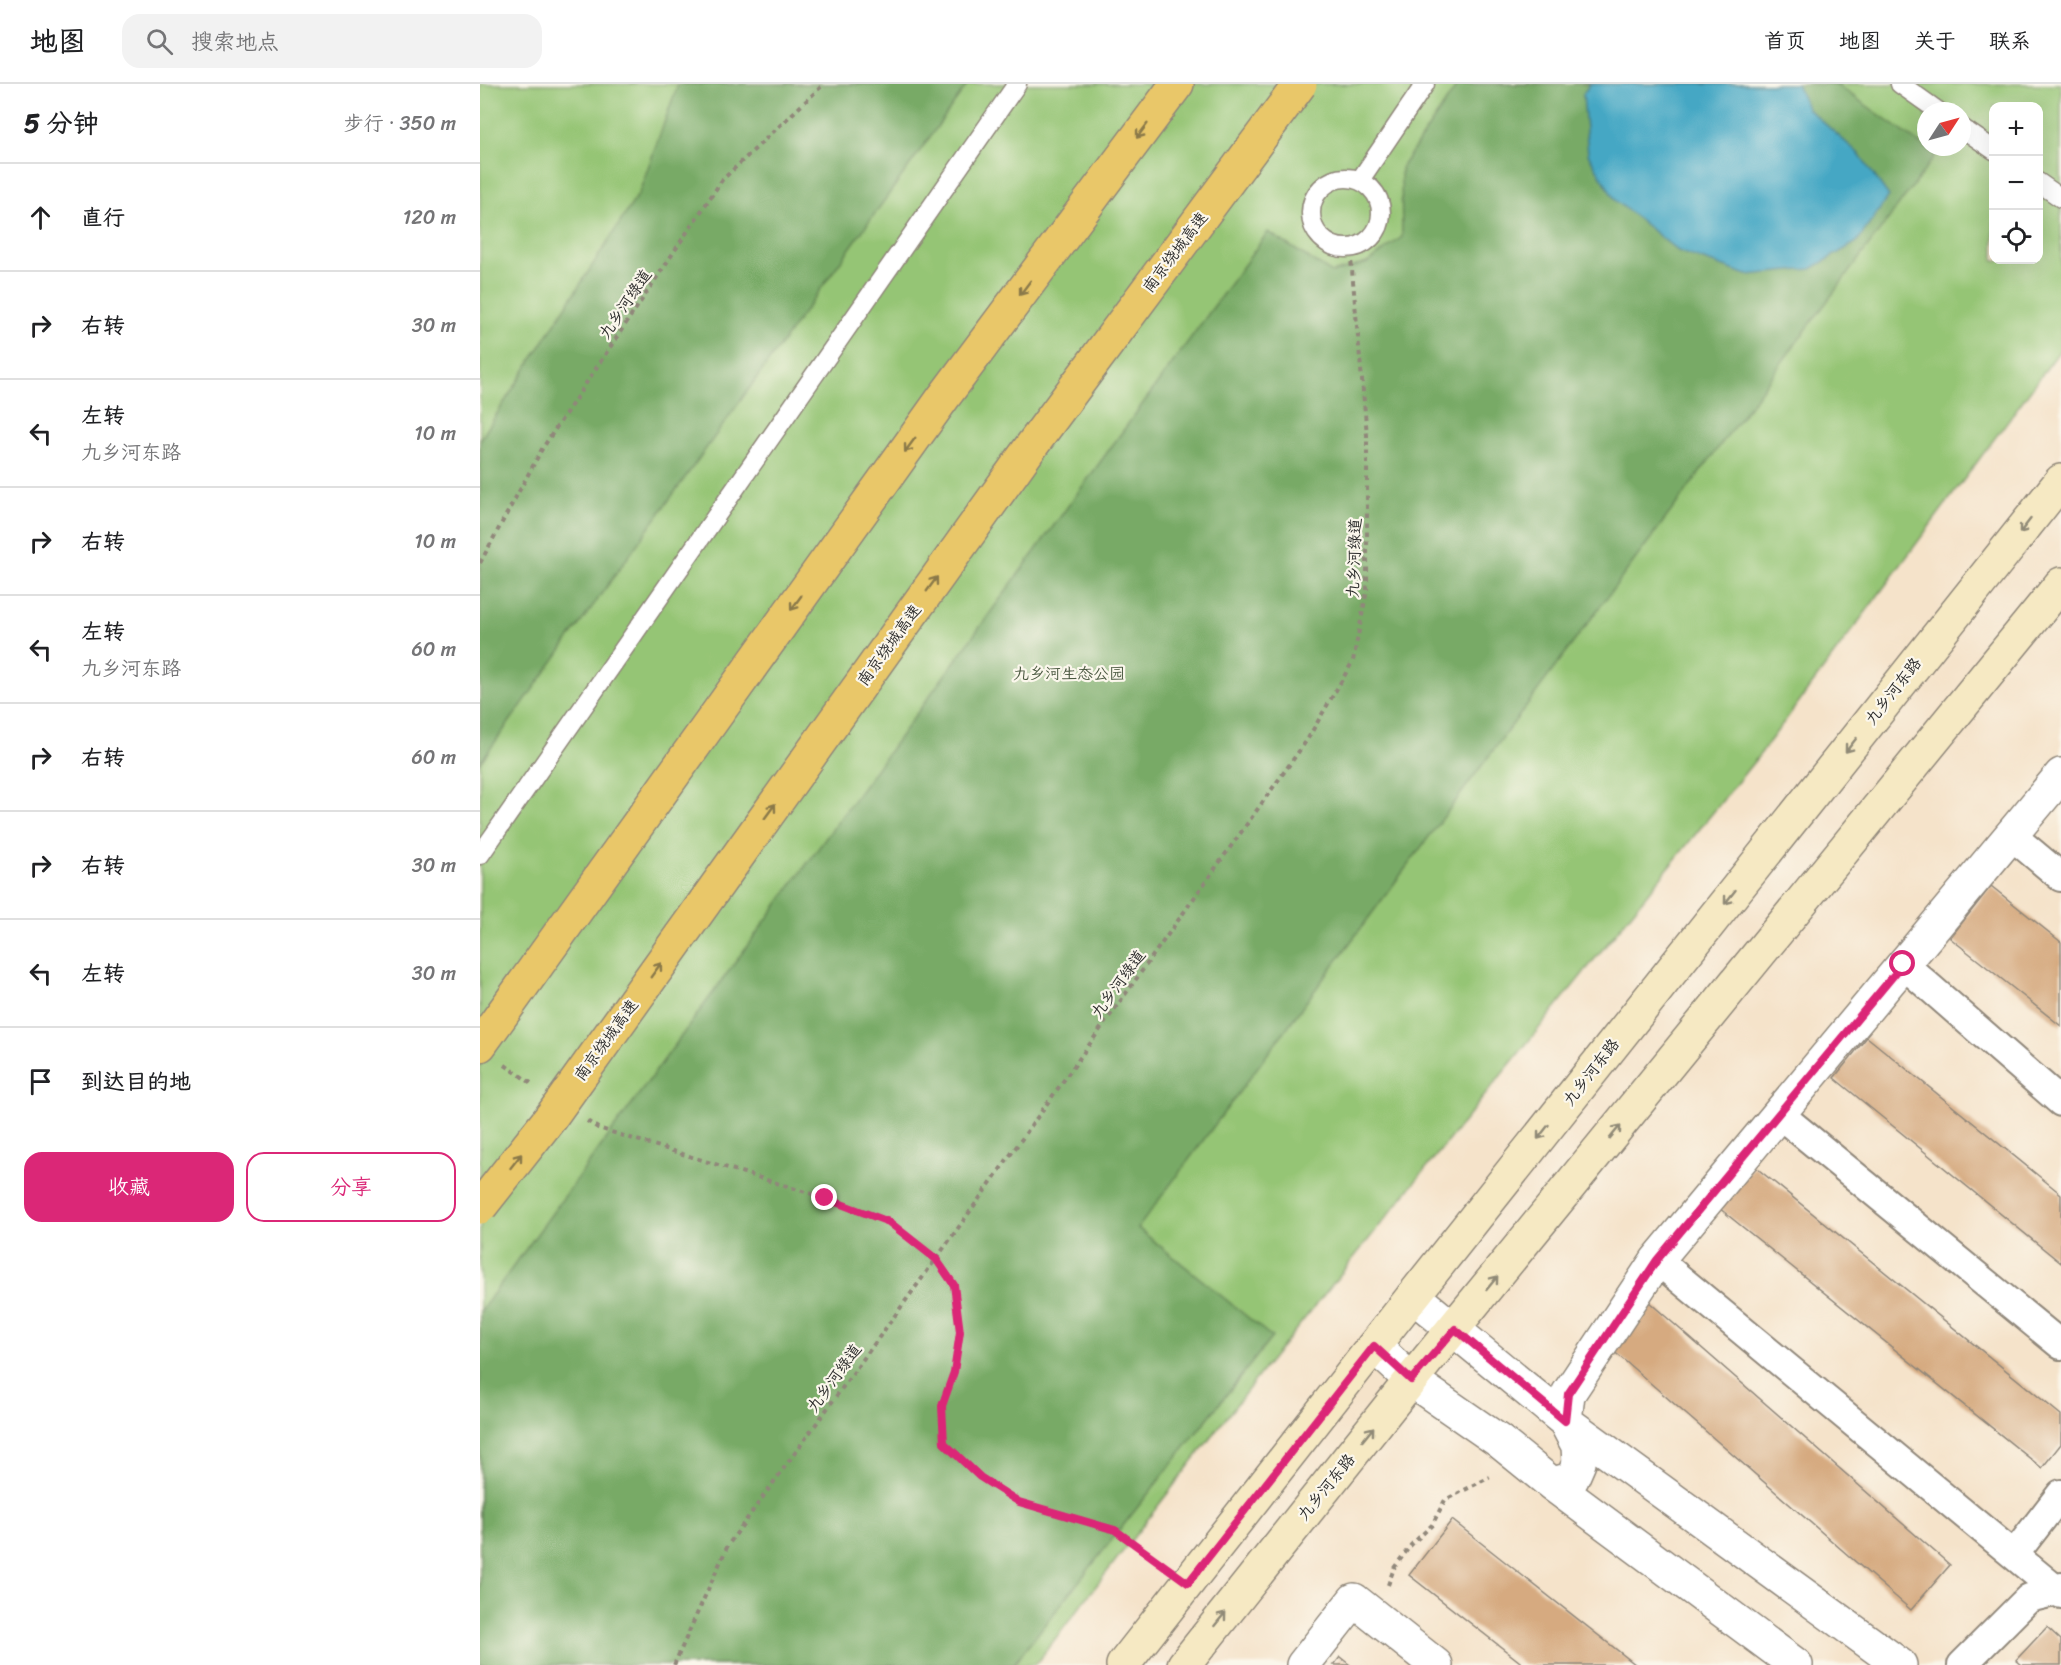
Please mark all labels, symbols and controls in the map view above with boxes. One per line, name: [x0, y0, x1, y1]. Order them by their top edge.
search box: [122, 14, 542, 68]
text: 地图: [30, 17, 86, 66]
text: 搜索地点: [191, 22, 279, 61]
text: 首页: [1764, 22, 1806, 60]
text: 地图: [1839, 22, 1881, 60]
text: 关于: [1914, 22, 1956, 60]
text: 联系: [1989, 22, 2031, 60]
icon: search: [143, 25, 176, 58]
text: 5 分钟: [24, 100, 99, 146]
north arrow: [1917, 102, 1971, 156]
map controls: [1989, 102, 2043, 264]
button: +: [1989, 102, 2043, 156]
text: 步行 · 350 m: [344, 106, 456, 141]
one-way arrow: [1135, 123, 1148, 139]
button: −: [1989, 156, 2043, 210]
text: 直行: [81, 198, 125, 237]
text: 120 m: [403, 200, 456, 235]
icon: ahead: [24, 201, 57, 234]
street label: 南京绕城高速: [1135, 205, 1215, 299]
button: locate: [1989, 210, 2043, 264]
street label: 九乡河绿道: [591, 263, 659, 345]
one-way arrow: [1019, 279, 1032, 295]
text: 右转: [81, 306, 125, 345]
text: 30 m: [412, 308, 456, 343]
icon: right: [24, 309, 57, 342]
text: 左转: [81, 396, 125, 435]
text: 10 m: [414, 416, 456, 451]
icon: left: [24, 417, 57, 450]
text: 九乡河东路: [81, 435, 181, 470]
one-way arrow: [904, 436, 916, 452]
street label: 九乡河绿道: [1338, 518, 1370, 598]
one-way arrow: [2018, 518, 2031, 534]
text: 右转: [81, 522, 125, 561]
text: 10 m: [414, 524, 456, 559]
icon: right: [24, 525, 57, 558]
one-way arrow: [926, 577, 938, 593]
one-way arrow: [790, 595, 803, 611]
street label: 南京绕城高速: [849, 598, 929, 692]
text: 左转: [81, 612, 125, 651]
text: 60 m: [411, 632, 456, 667]
icon: left: [24, 633, 57, 666]
text: 九乡河东路: [81, 651, 181, 686]
street label: 九乡河东路: [1857, 651, 1929, 731]
park label: 九乡河生态公园: [1013, 659, 1125, 688]
one-way arrow: [1845, 737, 1858, 753]
text: 右转: [81, 738, 125, 777]
text: 60 m: [411, 740, 456, 775]
icon: right: [24, 741, 57, 774]
one-way arrow: [764, 803, 776, 820]
text: 右转: [81, 846, 125, 885]
text: 30 m: [412, 848, 456, 883]
icon: right: [24, 849, 57, 882]
one-way arrow: [1723, 889, 1736, 905]
street label: 九乡河绿道: [1083, 943, 1153, 1025]
route start: [1889, 950, 1915, 976]
text: 左转: [81, 954, 125, 993]
text: 30 m: [412, 956, 456, 991]
icon: left: [24, 957, 57, 990]
one-way arrow: [650, 962, 662, 978]
street label: 南京绕城高速: [566, 993, 646, 1087]
street label: 九乡河东路: [1555, 1032, 1627, 1112]
text: 到达目的地: [81, 1062, 191, 1101]
icon: arrive: [24, 1065, 57, 1098]
one-way arrow: [1537, 1124, 1550, 1140]
one-way arrow: [1608, 1124, 1621, 1140]
button: 收藏: [24, 1152, 234, 1222]
button: 分享: [246, 1152, 456, 1222]
one-way arrow: [510, 1153, 523, 1169]
route end: [811, 1184, 837, 1210]
one-way arrow: [1485, 1275, 1498, 1291]
street label: 九乡河绿道: [799, 1337, 869, 1419]
one-way arrow: [1361, 1426, 1374, 1442]
street label: 九乡河东路: [1290, 1447, 1362, 1527]
one-way arrow: [1214, 1611, 1227, 1627]

